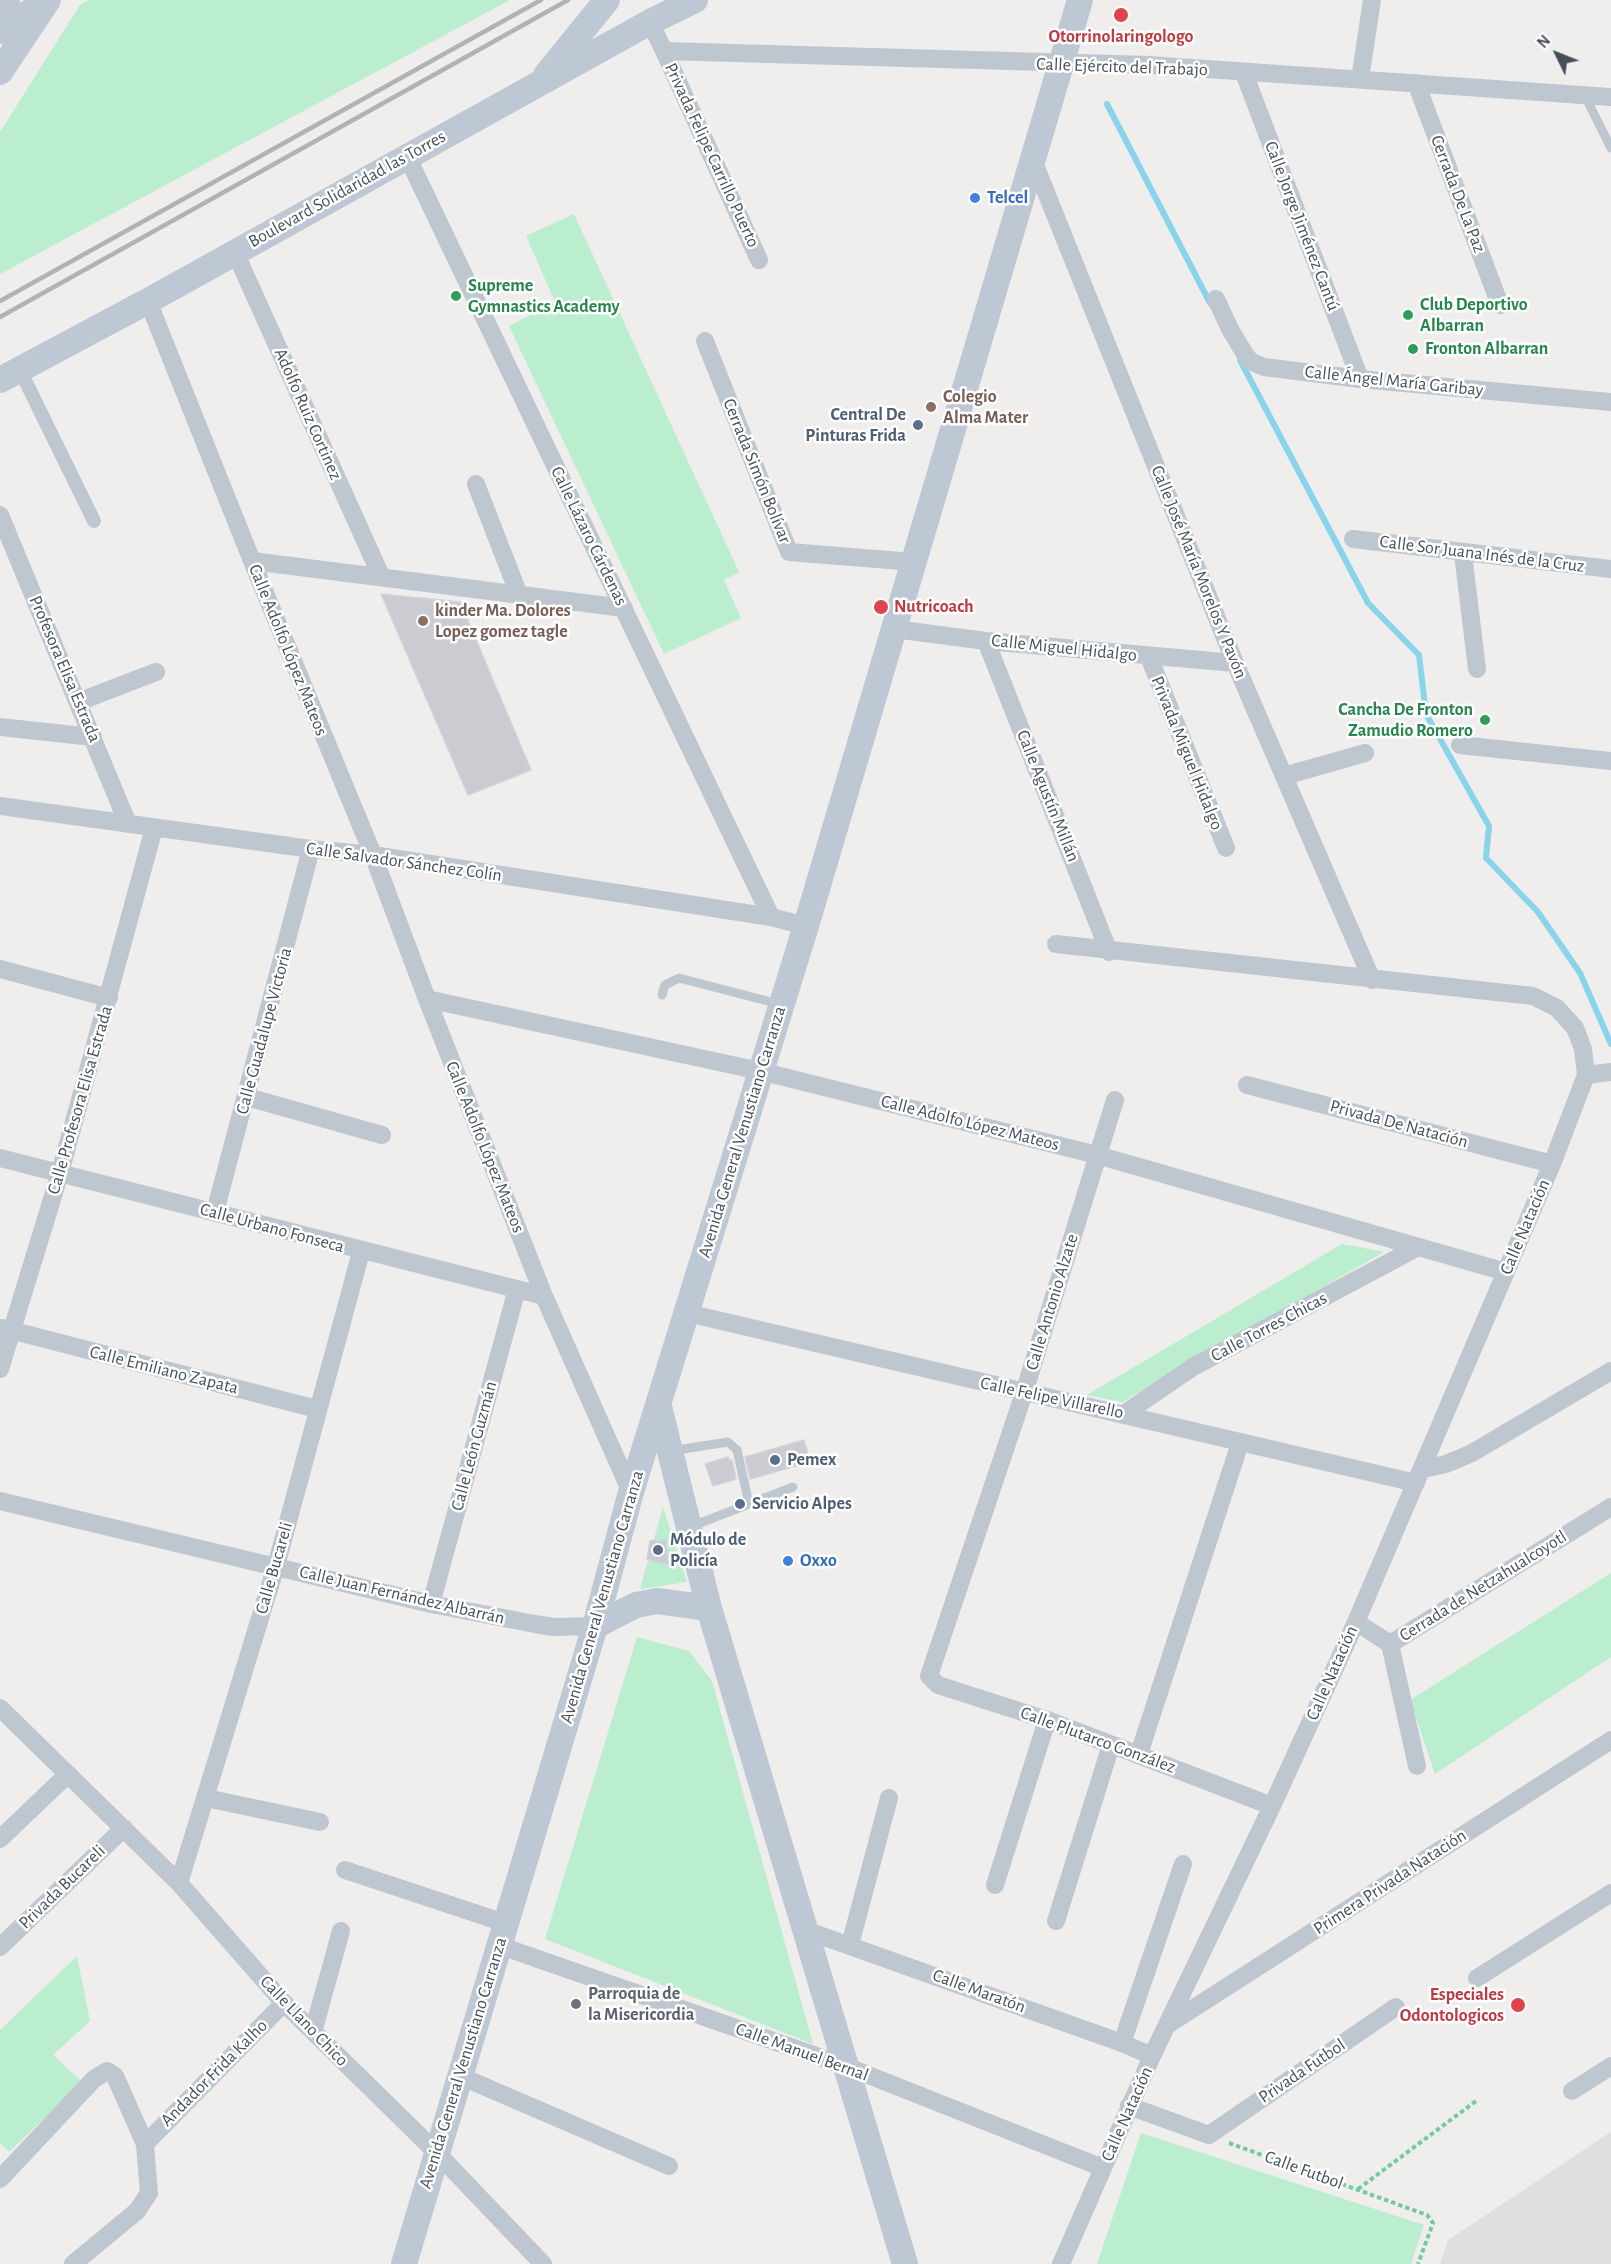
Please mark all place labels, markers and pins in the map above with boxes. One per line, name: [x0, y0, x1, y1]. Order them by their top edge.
marker: Otorrinolaringologo: [1112, 6, 1130, 24]
place label: Otorrinolaringologo: [1049, 26, 1193, 48]
place label: Telcel: [987, 187, 1028, 209]
marker: Telcel: [968, 191, 982, 205]
place label: Supreme Gymnastics Academy: [468, 275, 619, 318]
marker: Supreme Gymnastics Academy: [449, 289, 463, 303]
place label: Club Deportivo Albarran: [1420, 294, 1528, 336]
marker: Club Deportivo Albarran: [1401, 308, 1415, 322]
place label: Fronton Albarran: [1425, 338, 1548, 360]
marker: Fronton Albarran: [1406, 342, 1420, 356]
place label: Colegio Alma Mater: [943, 386, 1028, 428]
marker: Colegio Alma Mater: [924, 400, 938, 414]
place label: Central De Pinturas Frida: [805, 404, 906, 446]
marker: Central De Pinturas Frida: [911, 418, 925, 432]
place label: Nutricoach: [894, 596, 974, 618]
marker: Nutricoach: [872, 598, 890, 616]
place label: kinder Ma. Dolores Lopez gomez tagle: [435, 600, 571, 642]
marker: kinder Ma. Dolores Lopez gomez tagle: [416, 614, 430, 628]
place label: Cancha De Fronton Zamudio Romero: [1338, 699, 1473, 742]
marker: Cancha De Fronton Zamudio Romero: [1478, 713, 1492, 727]
place label: Pemex: [787, 1449, 836, 1471]
marker: Pemex: [768, 1453, 782, 1467]
place label: Servicio Alpes: [752, 1493, 852, 1515]
marker: Servicio Alpes: [733, 1497, 747, 1511]
place label: Módulo de Policía: [670, 1529, 746, 1572]
marker: Módulo de Policía: [651, 1543, 665, 1557]
place label: Oxxo: [800, 1550, 837, 1572]
marker: Oxxo: [781, 1554, 795, 1568]
place label: Parroquia de la Misericordia: [588, 1983, 694, 2026]
place label: Especiales Odontologicos: [1400, 1984, 1504, 2026]
marker: Especiales Odontologicos: [1509, 1996, 1527, 2014]
marker: Parroquia de la Misericordia: [569, 1997, 583, 2011]

